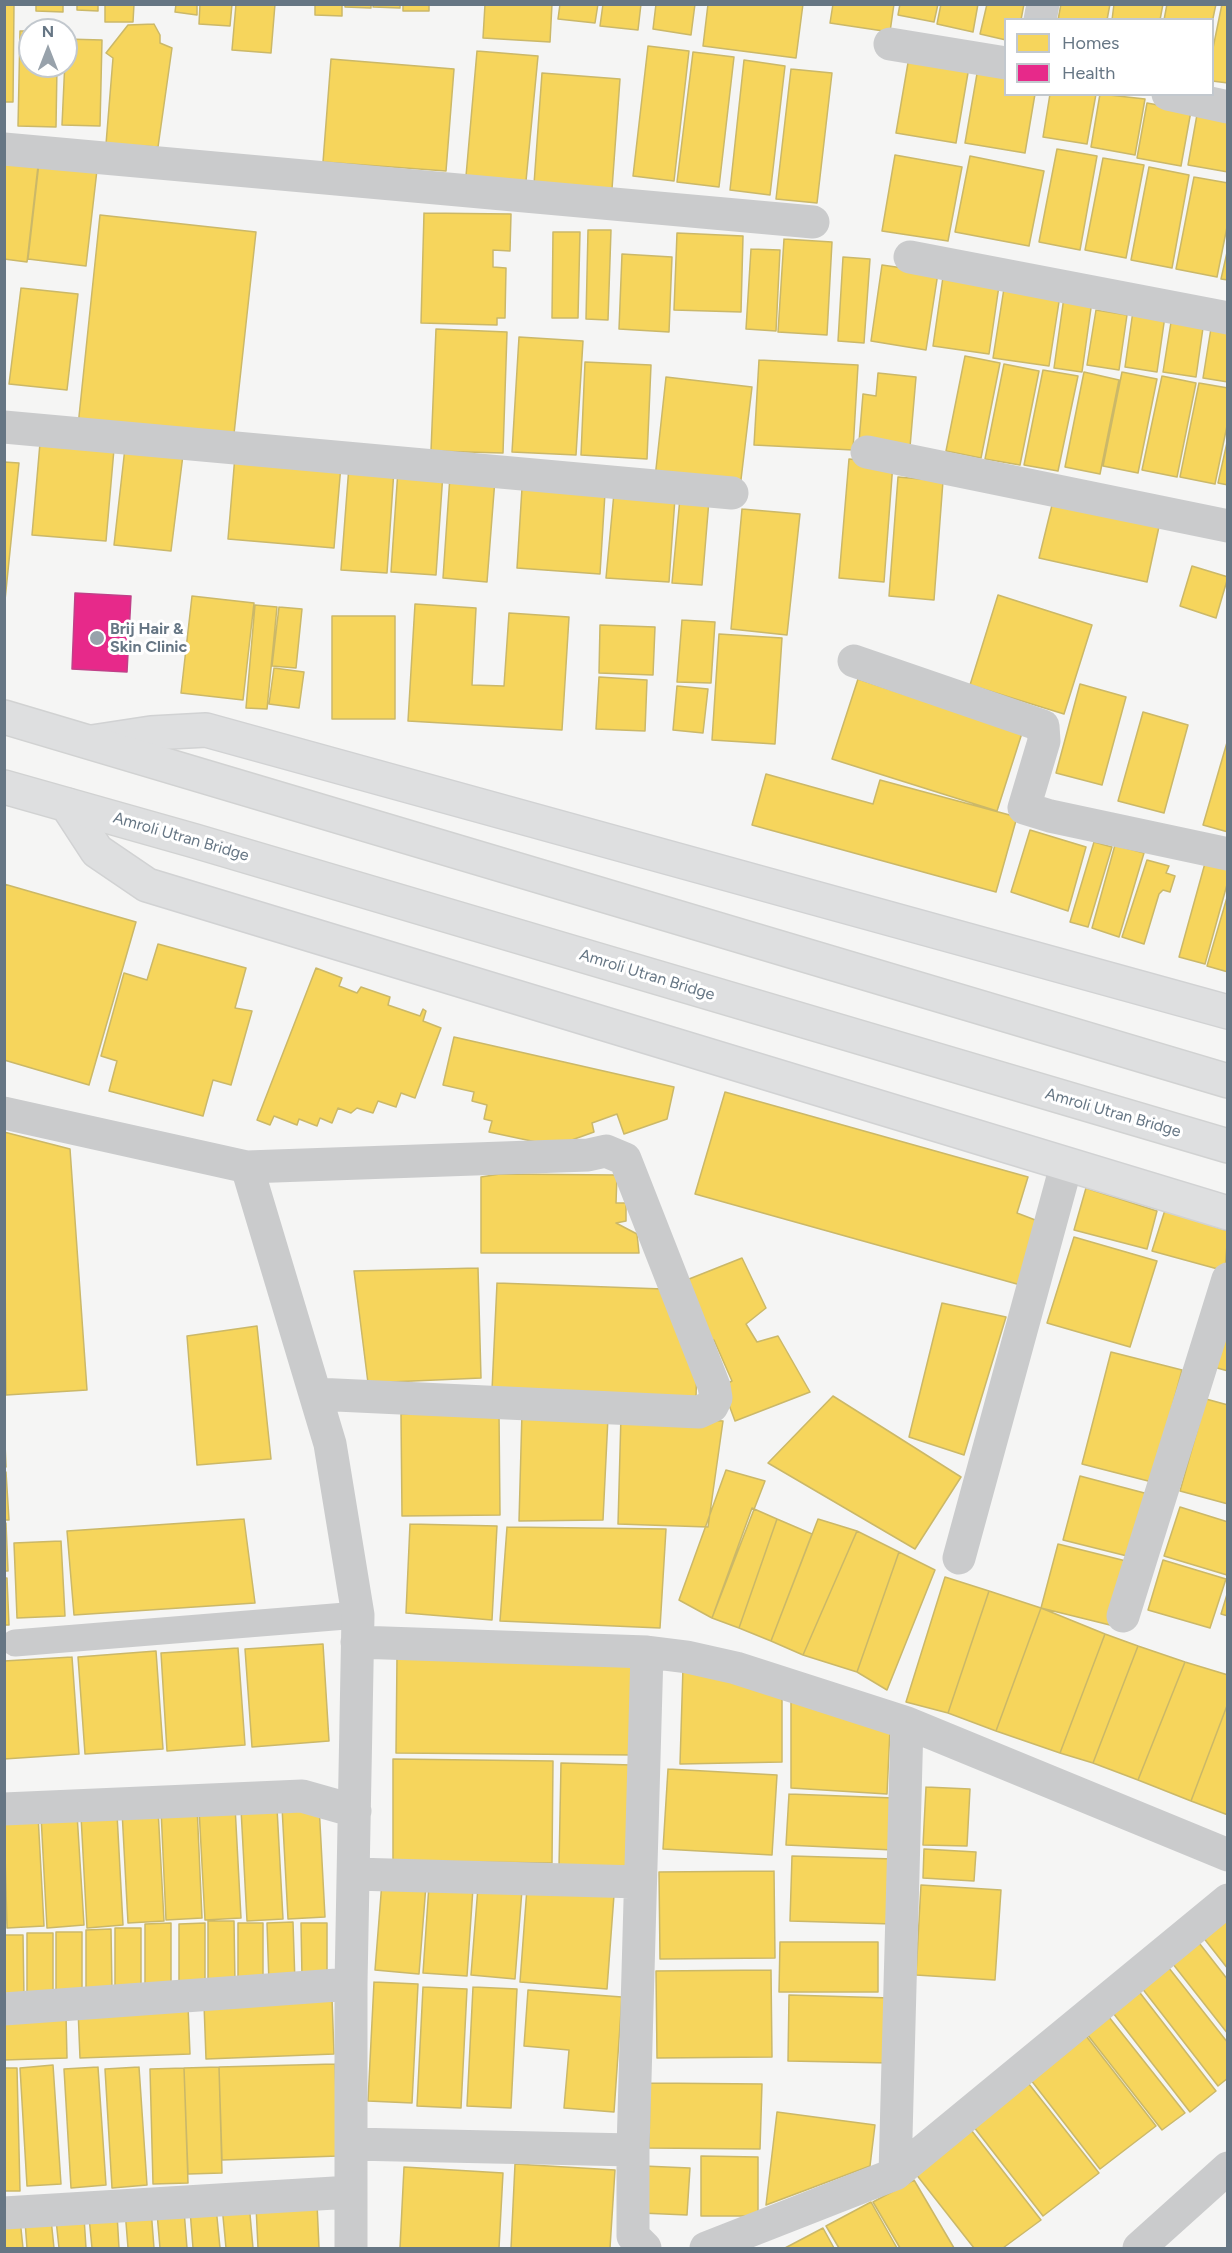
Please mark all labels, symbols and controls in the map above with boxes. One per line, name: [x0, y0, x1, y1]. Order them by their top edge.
north arrow: [18, 18, 78, 78]
legend: [1004, 18, 1214, 96]
text: N: [42, 22, 54, 41]
text: Homes: [1062, 32, 1120, 54]
text: Health: [1062, 62, 1115, 84]
place label: Brij Hair & Skin Clinic: [110, 619, 187, 657]
marker: Brij Hair & Skin Clinic: [88, 629, 106, 647]
street label: Amroli Utran Bridge: [111, 808, 251, 866]
street label: Amroli Utran Bridge: [577, 945, 717, 1005]
street label: Amroli Utran Bridge: [1043, 1084, 1183, 1142]

